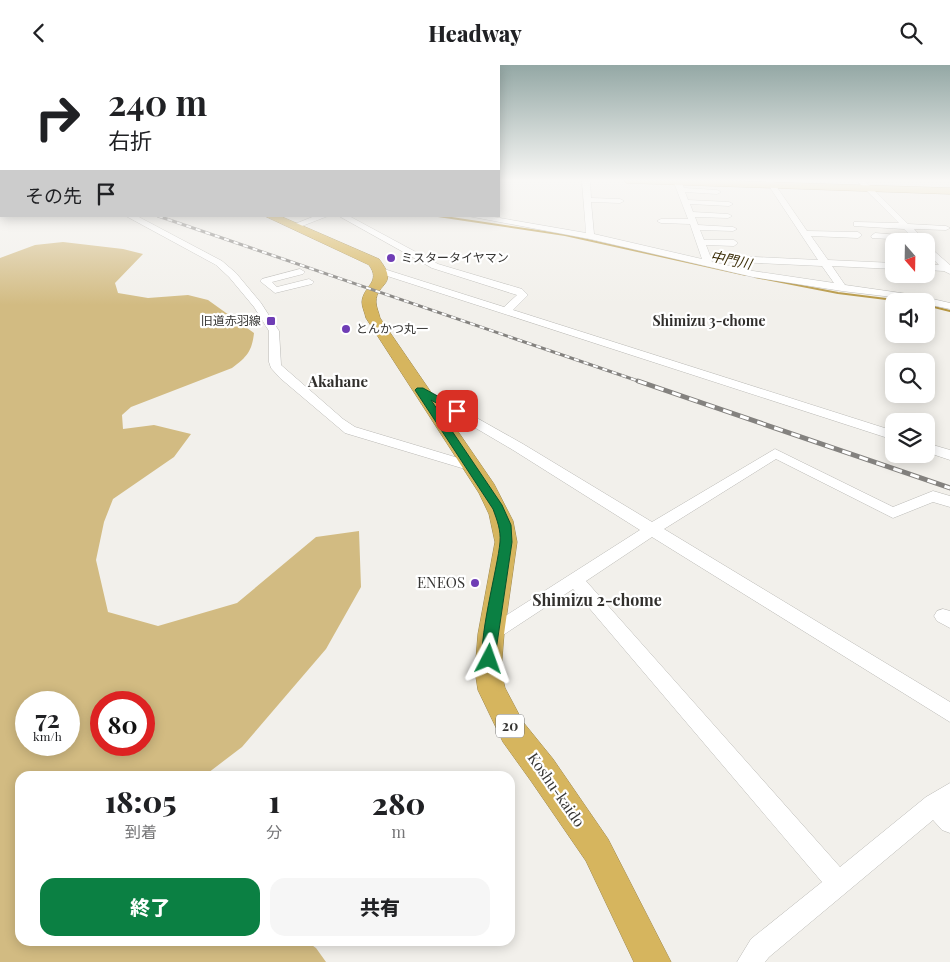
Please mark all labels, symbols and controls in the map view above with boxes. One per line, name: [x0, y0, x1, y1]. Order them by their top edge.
text: Headway: [428, 18, 522, 48]
icon: back: [25, 19, 53, 47]
icon: search: [897, 19, 925, 47]
text: 240 m: [108, 78, 207, 125]
icon: right: [25, 85, 90, 150]
text: 右折: [108, 125, 152, 155]
icon: arrive: [92, 180, 120, 208]
text: その先: [25, 182, 82, 208]
north arrow: [885, 233, 935, 283]
map controls: [885, 233, 935, 463]
water label: 中門川: [709, 246, 756, 274]
place label: ミスタータイヤマン: [401, 249, 509, 265]
marker: ミスタータイヤマン: [385, 252, 397, 264]
button: sound: [885, 293, 935, 343]
district label: Shimizu 3-chome: [652, 311, 766, 330]
place label: 旧道赤羽線: [201, 312, 261, 328]
marker: 旧道赤羽線: [265, 315, 277, 327]
place label: とんかつ丸一: [356, 320, 428, 336]
marker: とんかつ丸一: [340, 323, 352, 335]
button: search: [885, 353, 935, 403]
district label: Akahane: [307, 371, 369, 391]
pin: [436, 390, 478, 432]
icon: arrive: [443, 397, 471, 425]
button: layers: [885, 413, 935, 463]
place label: ENEOS: [417, 572, 465, 592]
marker: ENEOS: [469, 577, 481, 589]
district label: Shimizu 2-chome: [532, 589, 662, 610]
position arrow: [462, 632, 514, 684]
speed limit sign: 80: [90, 691, 155, 756]
text: 72: [35, 701, 60, 734]
road number: 20: [496, 714, 524, 737]
text: km/h: [33, 728, 62, 744]
street label: Koshu-kaido: [524, 748, 590, 831]
text: 18:05: [105, 781, 177, 821]
text: 1: [268, 781, 280, 821]
text: 280: [372, 783, 425, 823]
text: 到着: [125, 821, 157, 842]
text: 分: [266, 821, 282, 842]
text: m: [392, 821, 406, 842]
button: 終了: [40, 878, 260, 936]
button: 共有: [270, 878, 490, 936]

